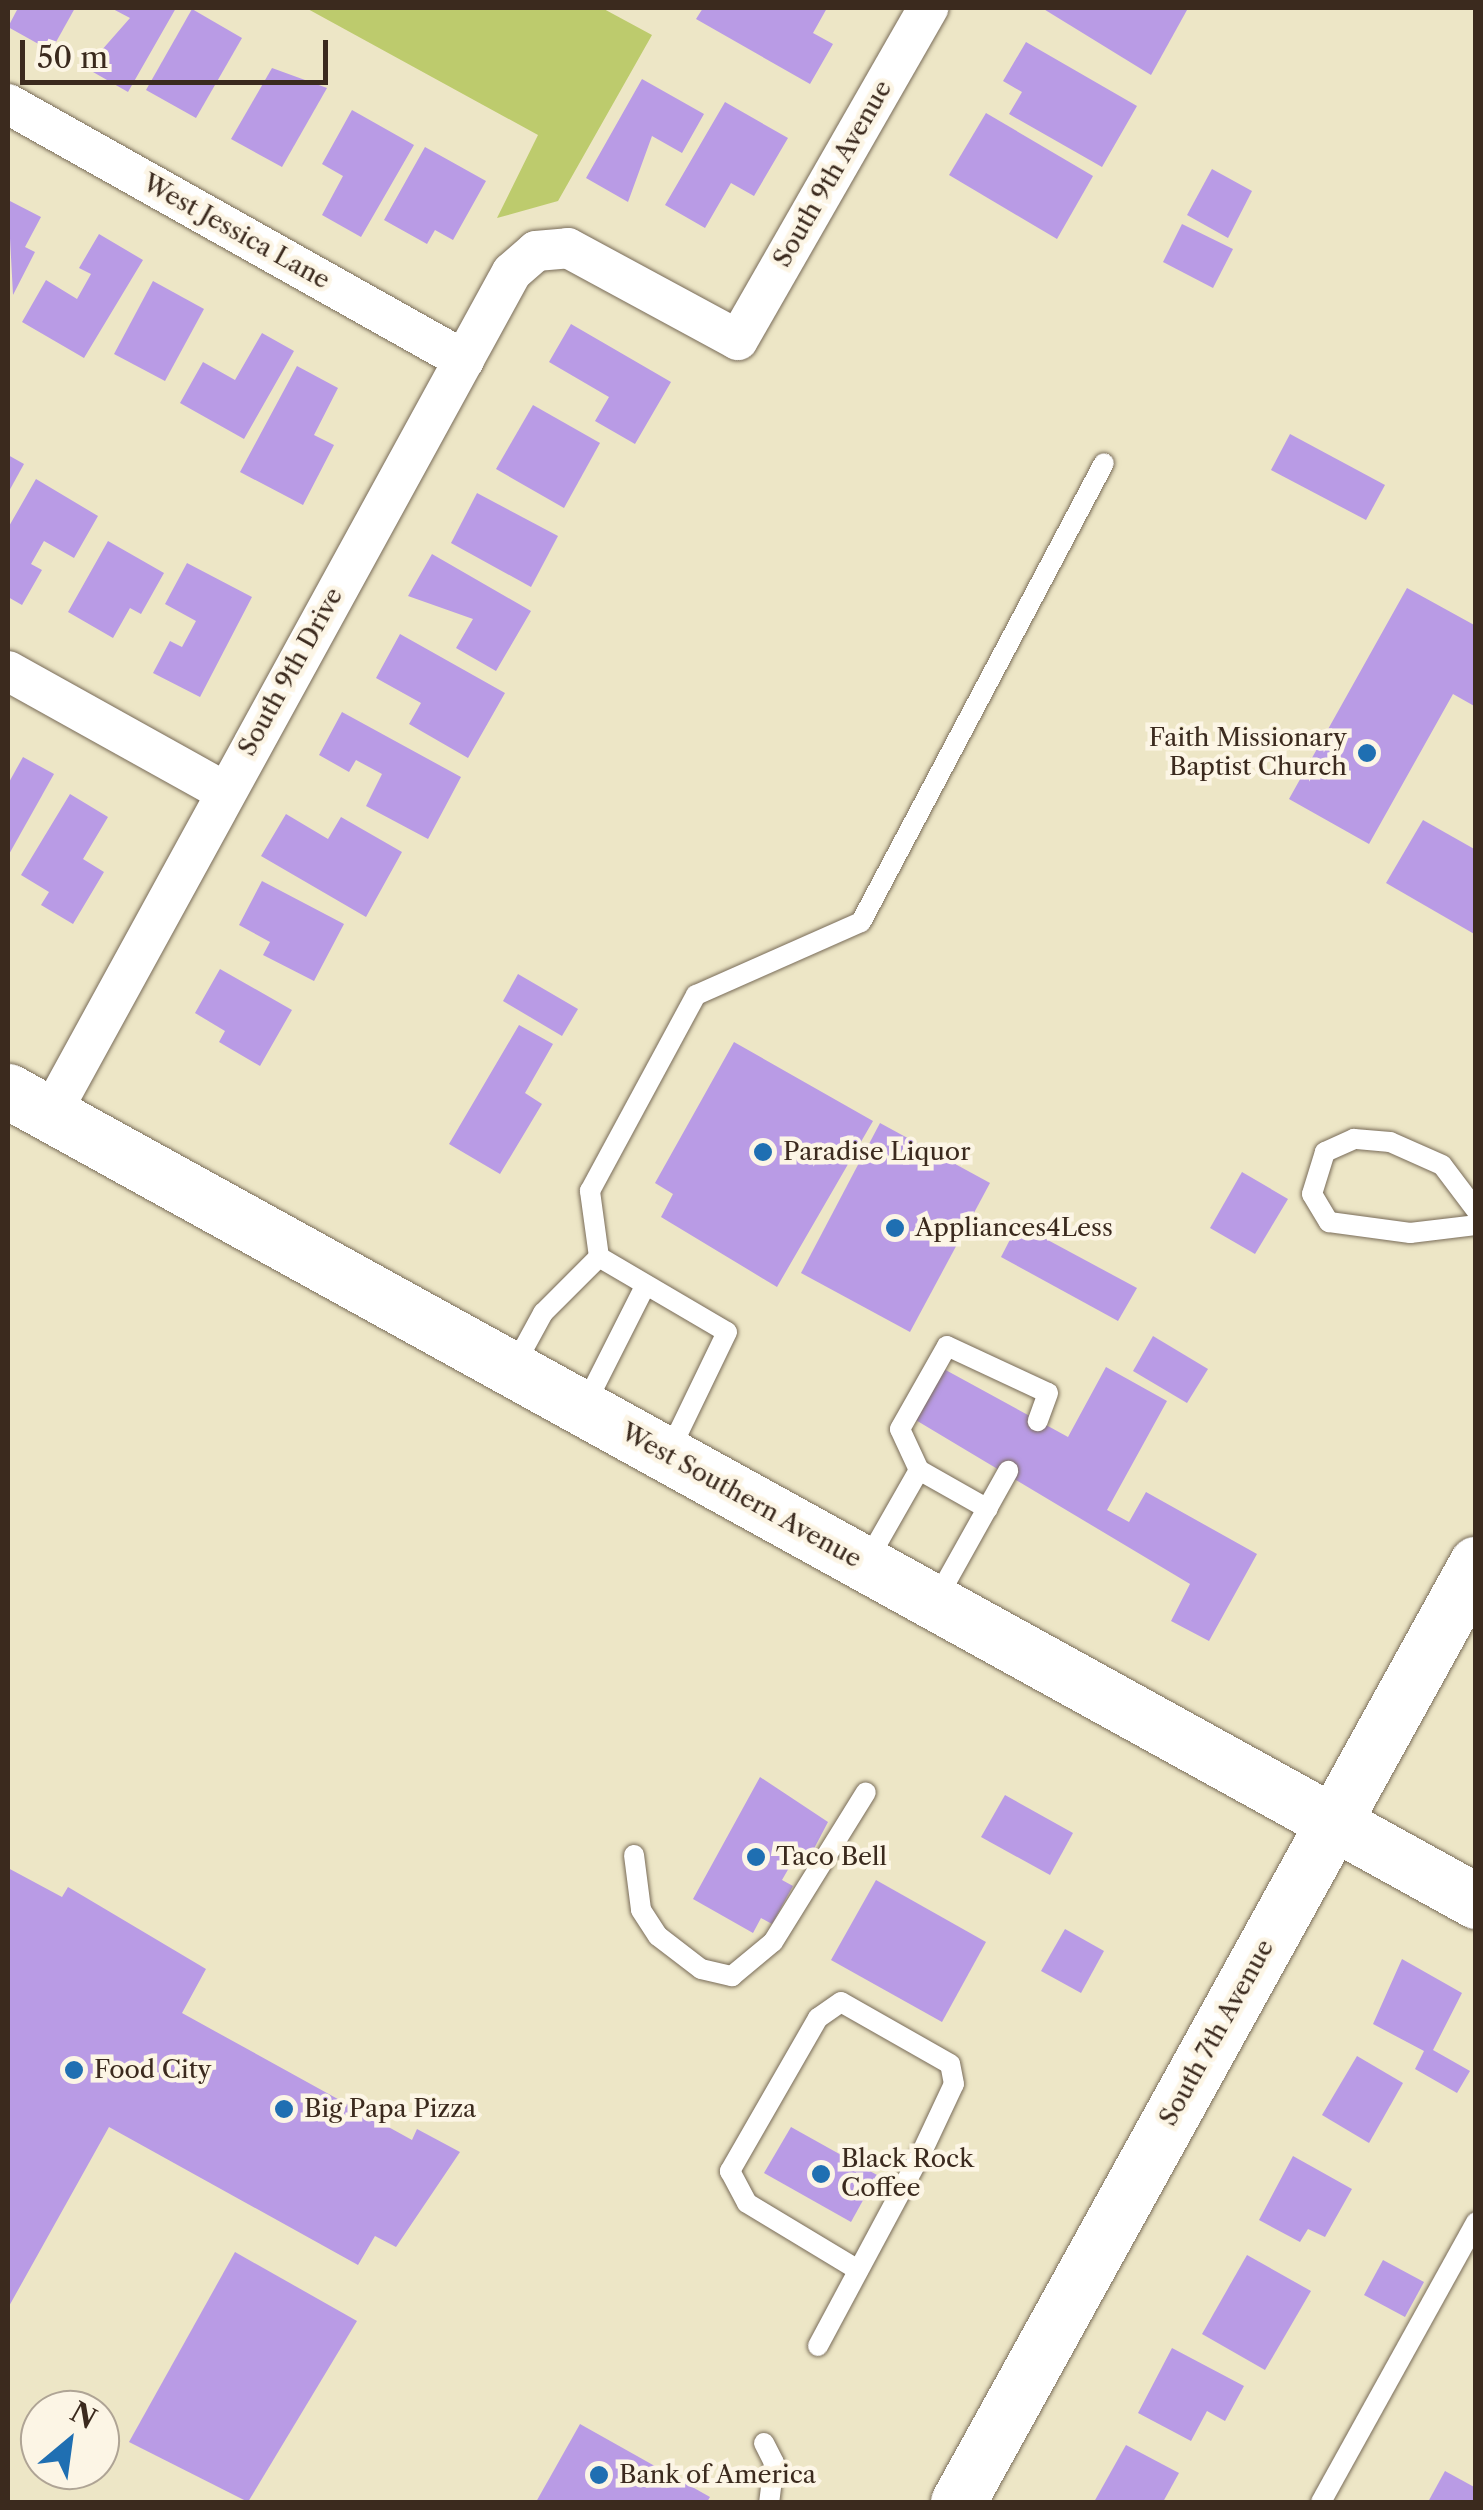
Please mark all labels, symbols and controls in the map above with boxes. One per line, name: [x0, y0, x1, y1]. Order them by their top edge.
scale bar: [25, 20, 332, 82]
text: 50 m: [37, 39, 108, 76]
street label: South 9th Avenue: [767, 75, 899, 273]
street label: West Jessica Lane: [137, 168, 335, 296]
street label: South 9th Drive: [232, 583, 350, 761]
place label: Faith Missionary Baptist Church: [1149, 724, 1347, 783]
marker: Faith Missionary Baptist Church: [1356, 742, 1378, 764]
place label: Paradise Liquor: [783, 1137, 971, 1167]
marker: Paradise Liquor: [752, 1141, 774, 1163]
place label: Appliances4Less: [915, 1213, 1113, 1243]
marker: Appliances4Less: [884, 1217, 906, 1239]
street label: West Southern Avenue: [615, 1417, 867, 1575]
place label: Taco Bell: [776, 1842, 887, 1872]
marker: Taco Bell: [745, 1846, 767, 1868]
street label: South 7th Avenue: [1153, 1934, 1281, 2132]
place label: Food City: [94, 2055, 211, 2085]
marker: Food City: [63, 2059, 85, 2081]
place label: Big Papa Pizza: [304, 2094, 477, 2124]
marker: Big Papa Pizza: [273, 2098, 295, 2120]
place label: Black Rock Coffee: [841, 2145, 974, 2204]
marker: Black Rock Coffee: [810, 2163, 832, 2185]
north arrow: [20, 2390, 120, 2490]
text: N: [65, 2395, 102, 2436]
place label: Bank of America: [619, 2460, 817, 2490]
marker: Bank of America: [588, 2464, 610, 2486]

